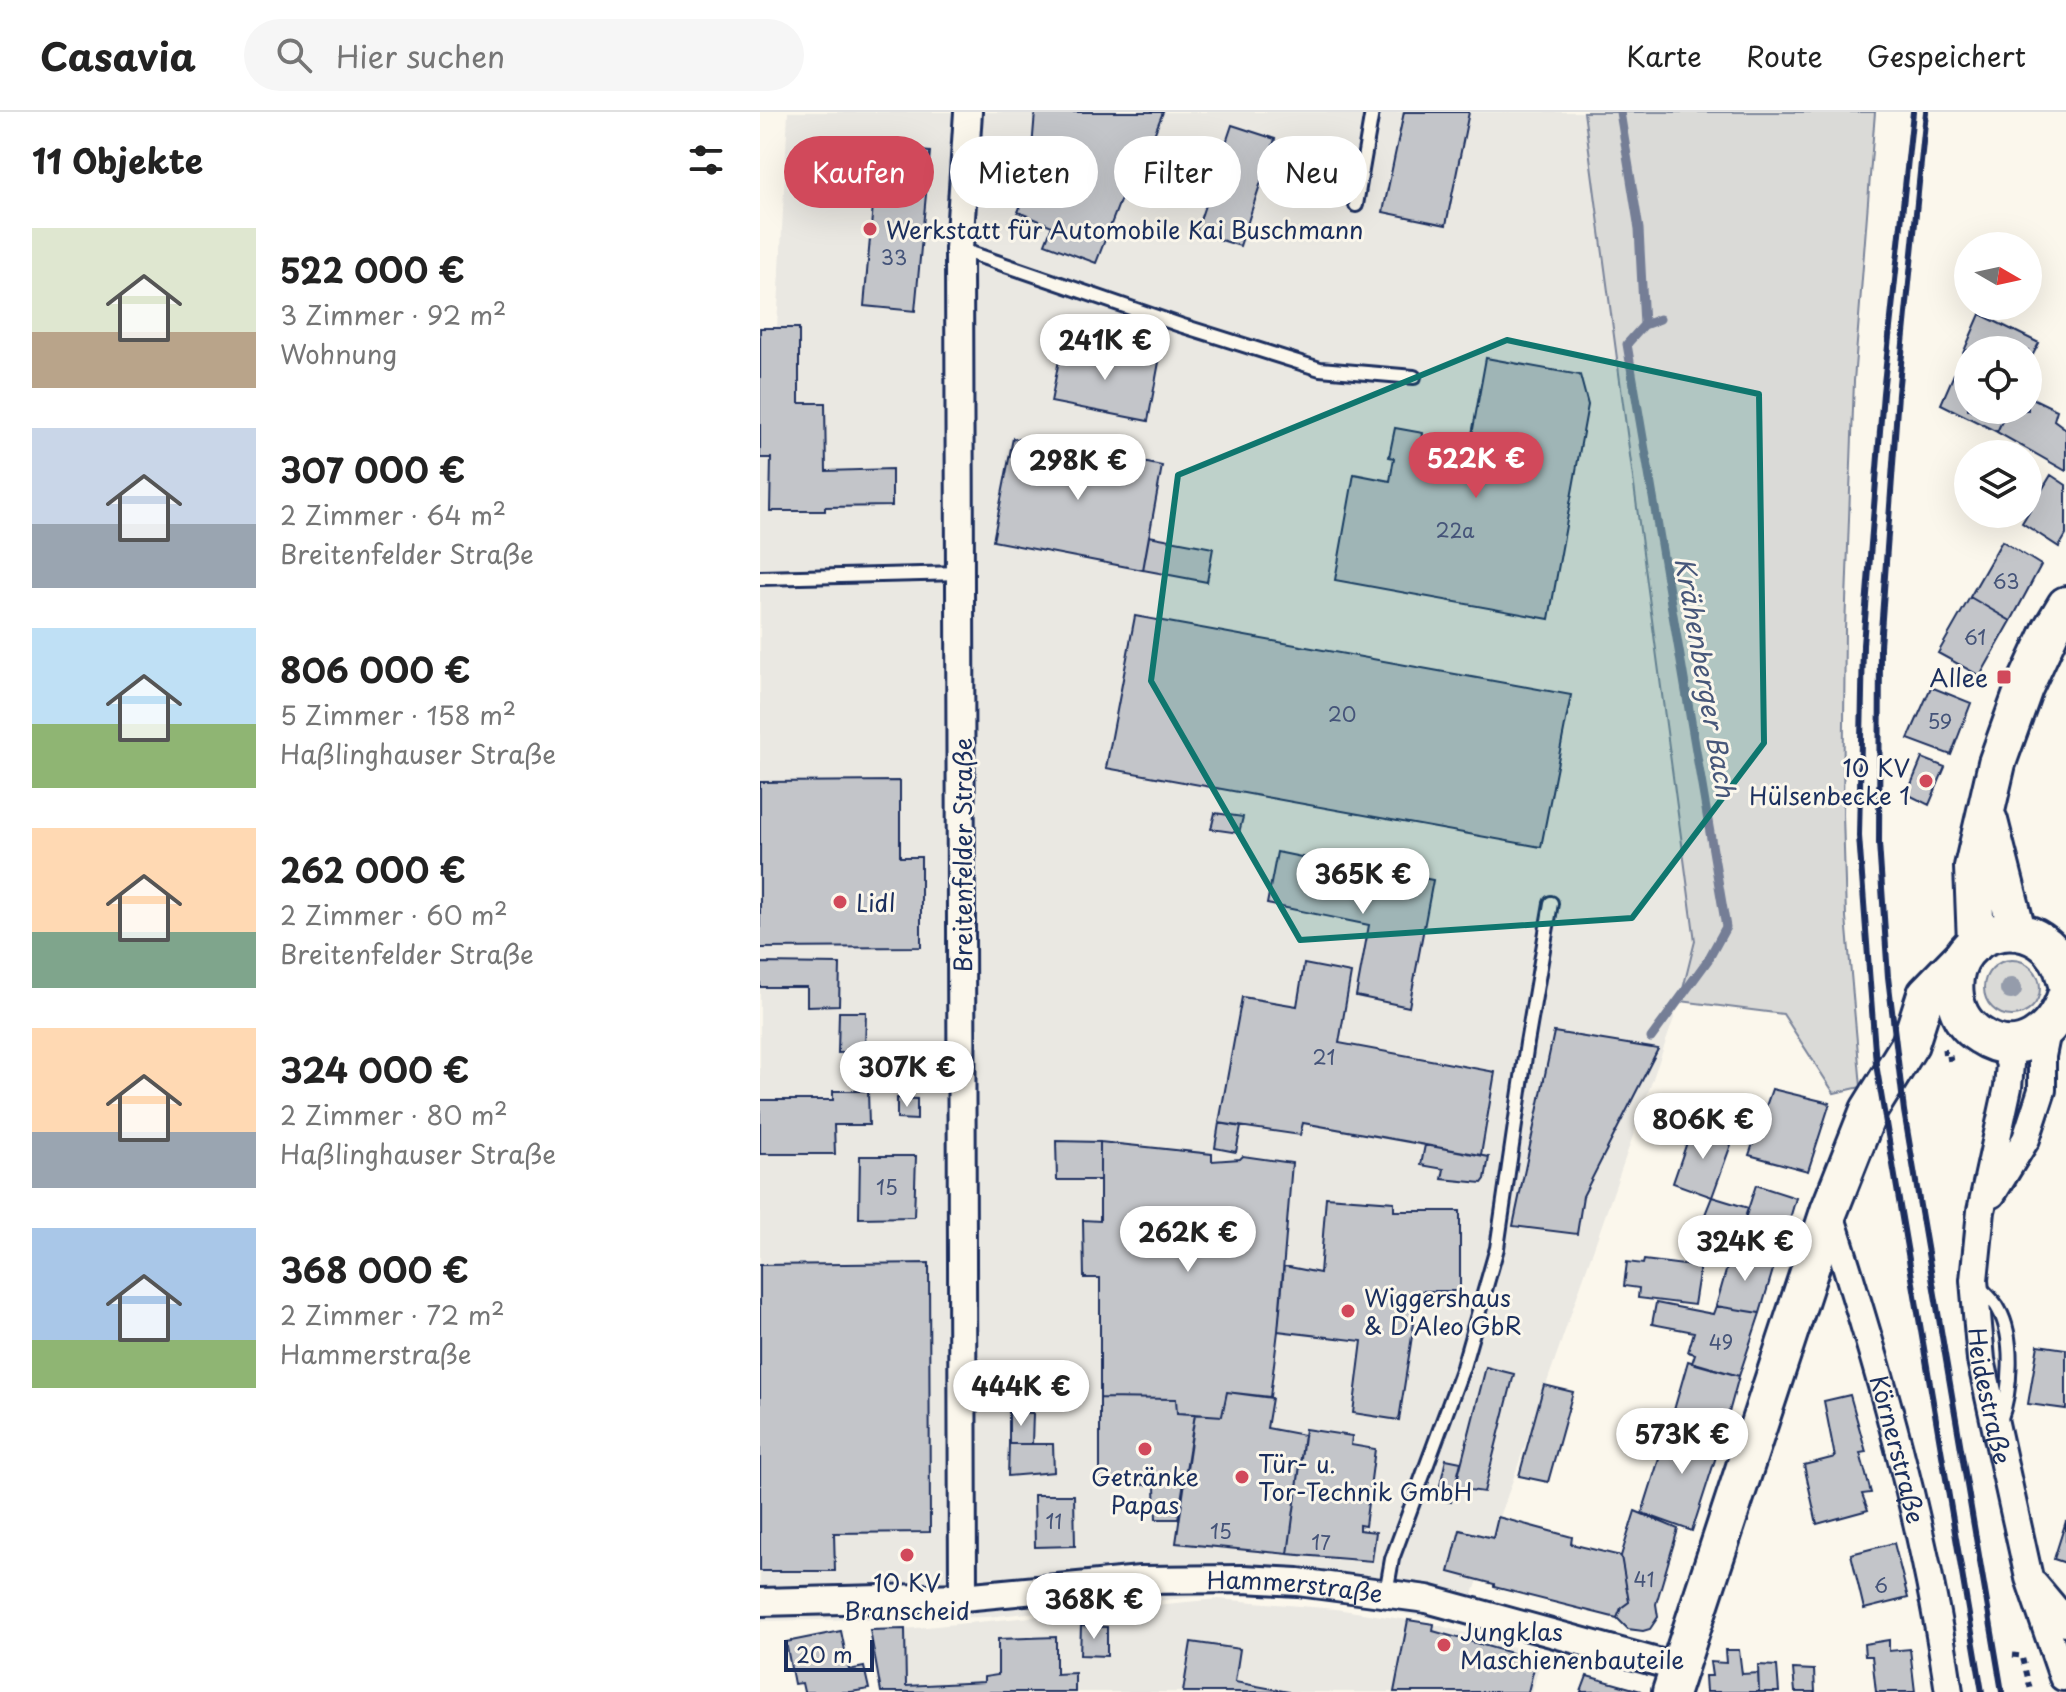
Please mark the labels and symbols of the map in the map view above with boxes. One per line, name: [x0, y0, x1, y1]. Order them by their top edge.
place label: Werkstatt für Automobile Kai Buschmann: [886, 211, 1364, 247]
marker: Werkstatt für Automobile Kai Buschmann: [861, 220, 879, 238]
north arrow: [1954, 232, 2042, 320]
house number: 33: [881, 242, 907, 272]
pin: 241K €: [1040, 314, 1170, 382]
pin: 522K €: [1411, 432, 1541, 500]
pin: 298K €: [1013, 434, 1143, 502]
house number: 22a: [1436, 515, 1475, 545]
water label: Krähenberger Bach: [1666, 554, 1746, 801]
house number: 63: [1993, 566, 2019, 596]
house number: 61: [1964, 622, 1986, 652]
place label: Allee: [1930, 659, 1988, 695]
marker: Allee: [1995, 668, 2013, 686]
house number: 20: [1328, 699, 1356, 729]
house number: 59: [1928, 706, 1952, 736]
street label: Breitenfelder Straße: [944, 738, 980, 972]
place label: 10 KV Hülsenbecke 1: [1749, 749, 1910, 813]
marker: 10 KV Hülsenbecke 1: [1917, 772, 1935, 790]
pin: 365K €: [1298, 848, 1428, 916]
place label: Lidl: [856, 884, 896, 920]
marker: Lidl: [831, 893, 849, 911]
pin: 307K €: [842, 1041, 972, 1109]
house number: 21: [1312, 1042, 1336, 1072]
pin: 806K €: [1638, 1093, 1768, 1161]
house number: 15: [876, 1172, 898, 1202]
pin: 262K €: [1123, 1206, 1253, 1274]
pin: 324K €: [1680, 1215, 1810, 1283]
place label: Wiggershaus & D'Aleo GbR: [1364, 1279, 1522, 1343]
marker: Wiggershaus & D'Aleo GbR: [1339, 1302, 1357, 1320]
street label: Heidestraße: [1960, 1326, 2021, 1468]
house number: 49: [1709, 1327, 1733, 1357]
pin: 444K €: [956, 1360, 1086, 1428]
street label: Körnerstraße: [1862, 1370, 1935, 1527]
pin: 573K €: [1617, 1408, 1747, 1476]
marker: Getränke Papas: [1136, 1440, 1154, 1458]
place label: Tür- u. Tor-Technik GmbH: [1258, 1445, 1472, 1509]
place label: Getränke Papas: [1091, 1458, 1199, 1522]
marker: Tür- u. Tor-Technik GmbH: [1233, 1468, 1251, 1486]
house number: 11: [1046, 1506, 1062, 1536]
house number: 15: [1210, 1516, 1232, 1546]
house number: 17: [1311, 1527, 1331, 1557]
marker: 10 KV Branscheid: [898, 1546, 916, 1564]
street label: Hammerstraße: [1207, 1561, 1385, 1611]
place label: 10 KV Branscheid: [844, 1564, 970, 1628]
house number: 41: [1634, 1564, 1655, 1594]
house number: 6: [1874, 1570, 1888, 1600]
pin: 368K €: [1029, 1573, 1159, 1641]
place label: Jungklas Maschienenbauteile: [1460, 1613, 1684, 1677]
scale bar: [784, 1636, 874, 1672]
marker: Jungklas Maschienenbauteile: [1435, 1636, 1453, 1654]

